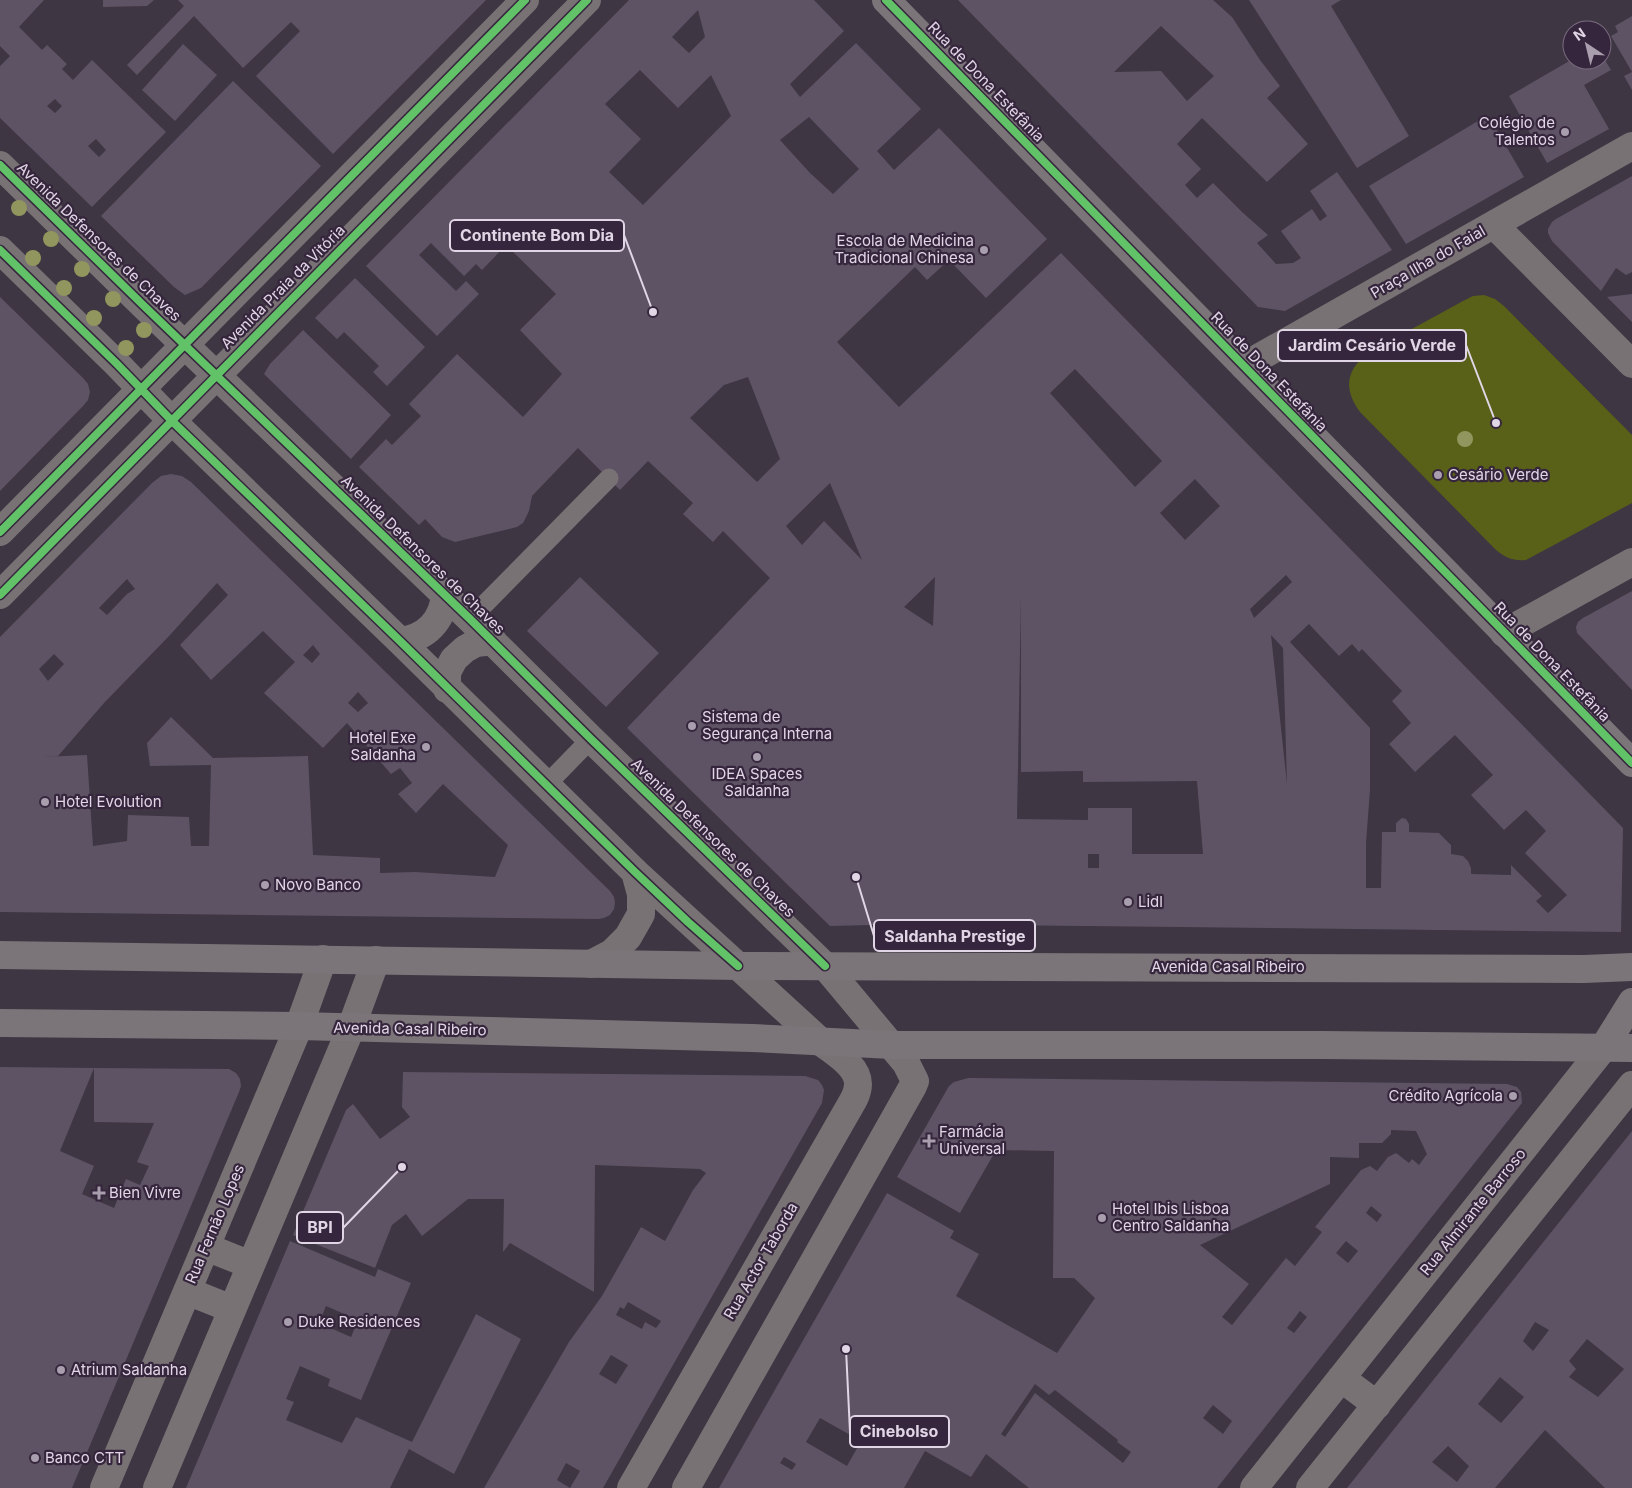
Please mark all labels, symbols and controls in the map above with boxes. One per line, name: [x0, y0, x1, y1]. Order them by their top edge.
street label: Rua de Dona Estefânia: [924, 18, 1049, 146]
north arrow: [1562, 20, 1612, 70]
text: N: [1570, 24, 1589, 44]
place label: Colégio de Talentos: [1479, 113, 1555, 149]
marker: Colégio de Talentos: [1559, 126, 1571, 138]
street label: Avenida Defensores de Chaves: [13, 158, 185, 325]
callout: Continente Bom Dia: [450, 220, 624, 251]
street label: Avenida Praia da Vitória: [217, 221, 349, 353]
street label: Praça Ilha do Faial: [1367, 221, 1488, 302]
text: Continente Bom Dia: [460, 225, 614, 245]
place label: Escola de Medicina Tradicional Chinesa: [835, 231, 974, 267]
marker: Escola de Medicina Tradicional Chinesa: [978, 244, 990, 256]
street label: Rua de Dona Estefânia: [1207, 308, 1332, 436]
callout: Jardim Cesário Verde: [1278, 330, 1466, 361]
text: Jardim Cesário Verde: [1288, 335, 1456, 355]
place label: Cesário Verde: [1448, 465, 1548, 484]
marker: Cesário Verde: [1432, 469, 1444, 481]
street label: Avenida Defensores de Chaves: [337, 471, 509, 638]
street label: Rua de Dona Estefânia: [1490, 598, 1615, 726]
place label: Sistema de Segurança Interna: [702, 707, 832, 743]
marker: Sistema de Segurança Interna: [686, 720, 698, 732]
place label: Hotel Exe Saldanha: [349, 728, 416, 764]
marker: Hotel Exe Saldanha: [420, 741, 432, 753]
marker: IDEA Spaces Saldanha: [751, 751, 763, 763]
street label: Avenida Defensores de Chaves: [627, 754, 799, 921]
place label: IDEA Spaces Saldanha: [711, 764, 803, 800]
place label: Hotel Evolution: [55, 792, 162, 811]
marker: Hotel Evolution: [39, 796, 51, 808]
place label: Novo Banco: [275, 875, 361, 894]
marker: Novo Banco: [259, 879, 271, 891]
place label: Lidl: [1138, 892, 1163, 911]
marker: Lidl: [1122, 896, 1134, 908]
callout: Saldanha Prestige: [874, 920, 1035, 951]
text: Saldanha Prestige: [884, 926, 1026, 946]
street label: Avenida Casal Ribeiro: [1151, 957, 1305, 976]
street label: Avenida Casal Ribeiro: [333, 1018, 487, 1039]
place label: Crédito Agrícola: [1388, 1086, 1503, 1105]
marker: Crédito Agrícola: [1507, 1090, 1519, 1102]
place label: Farmácia Universal: [939, 1122, 1005, 1158]
marker: Farmácia Universal: [923, 1135, 935, 1147]
street label: Rua Almirante Barroso: [1416, 1144, 1530, 1279]
street label: Rua Fernão Lopes: [181, 1161, 248, 1286]
place label: Bien Vivre: [109, 1183, 181, 1202]
marker: Bien Vivre: [93, 1187, 105, 1199]
street label: Rua Actor Taborda: [719, 1199, 802, 1323]
place label: Hotel Ibis Lisboa Centro Saldanha: [1112, 1199, 1230, 1235]
callout: BPI: [297, 1212, 343, 1243]
marker: Hotel Ibis Lisboa Centro Saldanha: [1096, 1212, 1108, 1224]
text: BPI: [307, 1217, 333, 1237]
place label: Duke Residences: [298, 1312, 420, 1331]
marker: Duke Residences: [282, 1316, 294, 1328]
place label: Atrium Saldanha: [71, 1360, 187, 1379]
marker: Atrium Saldanha: [55, 1364, 67, 1376]
callout: Cinebolso: [850, 1416, 949, 1447]
text: Cinebolso: [860, 1421, 939, 1441]
place label: Banco CTT: [45, 1448, 124, 1467]
marker: Banco CTT: [29, 1452, 41, 1464]

